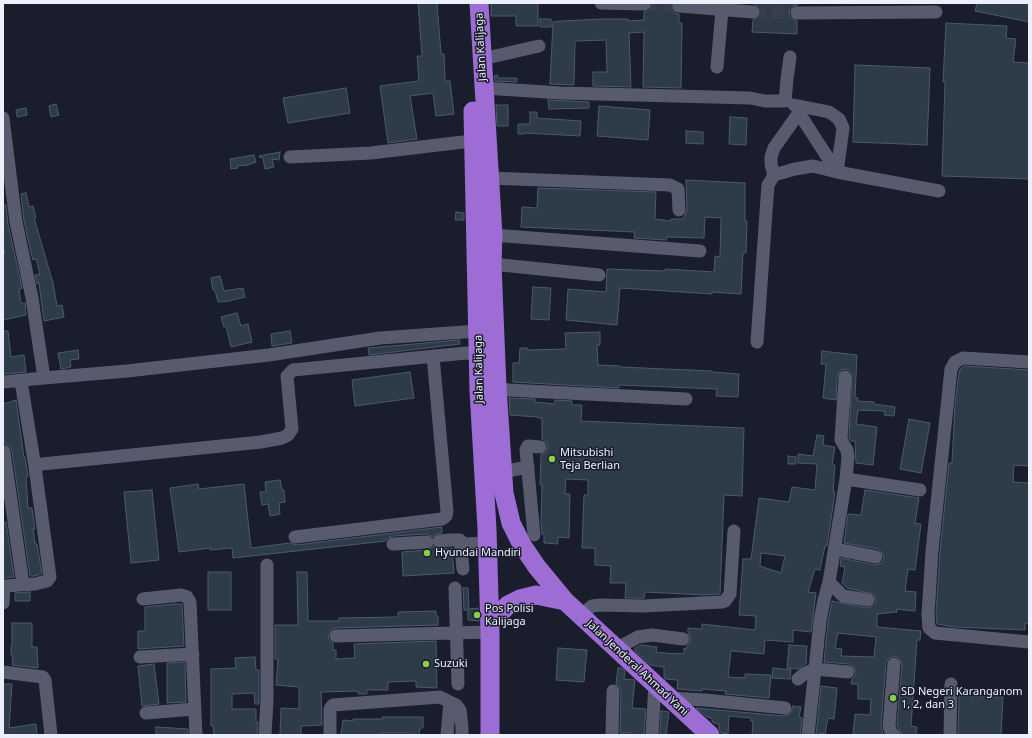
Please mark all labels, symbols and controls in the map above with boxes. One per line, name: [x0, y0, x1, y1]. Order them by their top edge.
street label: Jalan Kalijaga: [473, 12, 489, 82]
street label: Jalan Kalijaga: [472, 335, 486, 403]
place label: Mitsubishi Teja Berlian: [560, 446, 620, 472]
marker: Mitsubishi Teja Berlian: [547, 454, 557, 464]
place label: Hyundai Mandiri: [435, 546, 521, 560]
marker: Hyundai Mandiri: [422, 548, 432, 558]
place label: Pos Polisi Kalijaga: [485, 602, 534, 628]
marker: Pos Polisi Kalijaga: [472, 610, 482, 620]
street label: Jalan Jenderal Ahmad Yani: [583, 617, 691, 719]
place label: Suzuki: [434, 657, 468, 671]
marker: Suzuki: [421, 659, 431, 669]
place label: SD Negeri Karanganom 1, 2, dan 3: [901, 685, 1023, 711]
marker: SD Negeri Karanganom 1, 2, dan 3: [888, 693, 898, 703]

